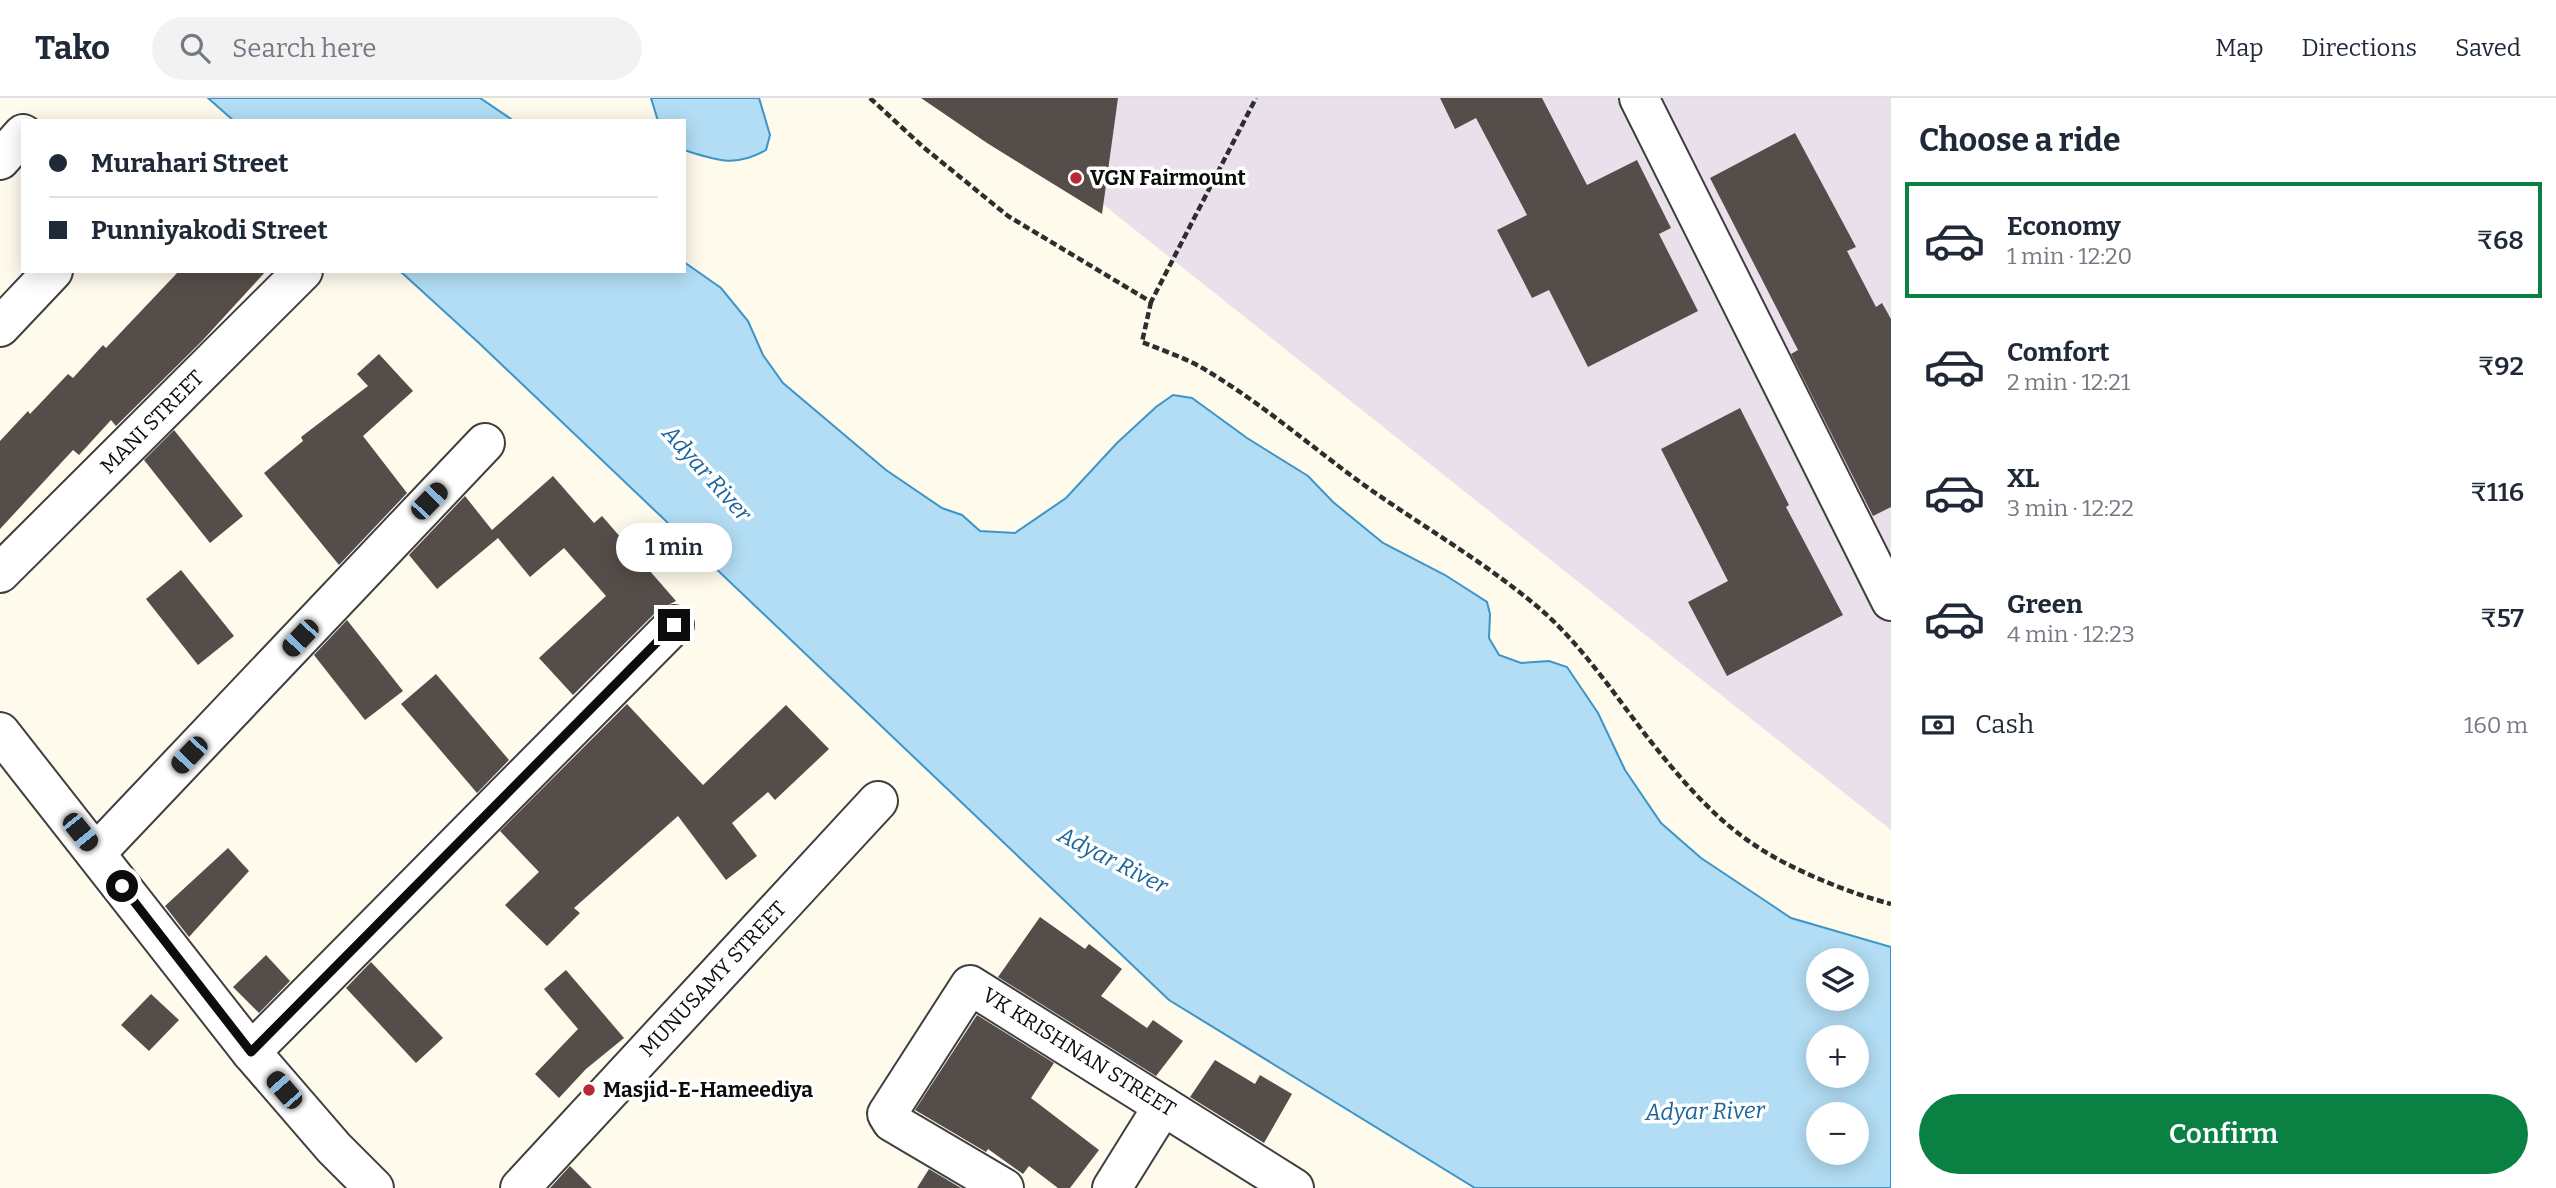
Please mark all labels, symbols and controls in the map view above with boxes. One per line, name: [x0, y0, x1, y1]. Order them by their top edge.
search box: [152, 17, 642, 80]
text: Tako: [35, 28, 110, 68]
icon: search: [176, 29, 214, 67]
text: Search here: [232, 33, 376, 64]
text: Map: [2215, 34, 2264, 62]
text: Directions: [2302, 34, 2417, 62]
text: Saved: [2455, 34, 2521, 62]
text: Choose a ride: [1919, 121, 2120, 159]
text: Murahari Street: [91, 148, 289, 179]
place label: VGN Fairmount: [1090, 165, 1247, 191]
marker: VGN Fairmount: [1068, 170, 1084, 186]
icon: car: [1923, 209, 1986, 272]
text: Economy: [2007, 211, 2121, 242]
text: Punniyakodi Street: [91, 215, 328, 246]
text: ₹68: [2477, 225, 2524, 256]
text: 1 min · 12:20: [2007, 242, 2132, 270]
icon: car: [1923, 335, 1986, 398]
text: Comfort: [2007, 337, 2110, 368]
text: ₹92: [2478, 351, 2524, 382]
street label: MANI STREET: [95, 365, 209, 479]
text: 2 min · 12:21: [2007, 368, 2130, 396]
water label: Adyar River: [656, 419, 758, 528]
icon: car: [1923, 461, 1986, 524]
text: XL: [2007, 463, 2039, 494]
text: ₹116: [2470, 477, 2524, 508]
car: [407, 479, 452, 523]
text: 3 min · 12:22: [2007, 494, 2134, 522]
callout: 1 min: [616, 524, 732, 573]
text: 1 min: [645, 533, 703, 561]
icon: car: [1923, 587, 1986, 650]
text: Green: [2007, 589, 2083, 620]
text: ₹57: [2480, 603, 2524, 634]
route end: [658, 609, 690, 641]
car: [278, 615, 323, 661]
text: 4 min · 12:23: [2007, 620, 2135, 648]
icon: cash: [1919, 706, 1957, 744]
text: Cash: [1975, 709, 2034, 740]
text: 160 m: [2464, 711, 2528, 739]
car: [167, 732, 212, 778]
car: [59, 809, 102, 855]
water label: Adyar River: [1053, 820, 1174, 900]
route start: [106, 870, 138, 902]
street label: MUNUSAMY STREET: [634, 896, 792, 1062]
map controls: [1806, 948, 1869, 1165]
button: layers: [1806, 948, 1869, 1011]
street label: VK KRISHNAN STREET: [977, 982, 1181, 1122]
button: +: [1806, 1025, 1869, 1088]
car: [263, 1067, 306, 1113]
place label: Masjid-E-Hameediya: [603, 1077, 813, 1103]
marker: Masjid-E-Hameediya: [581, 1082, 597, 1098]
button: Confirm: [1919, 1094, 2528, 1174]
water label: Adyar River: [1644, 1096, 1767, 1126]
button: −: [1806, 1102, 1869, 1165]

